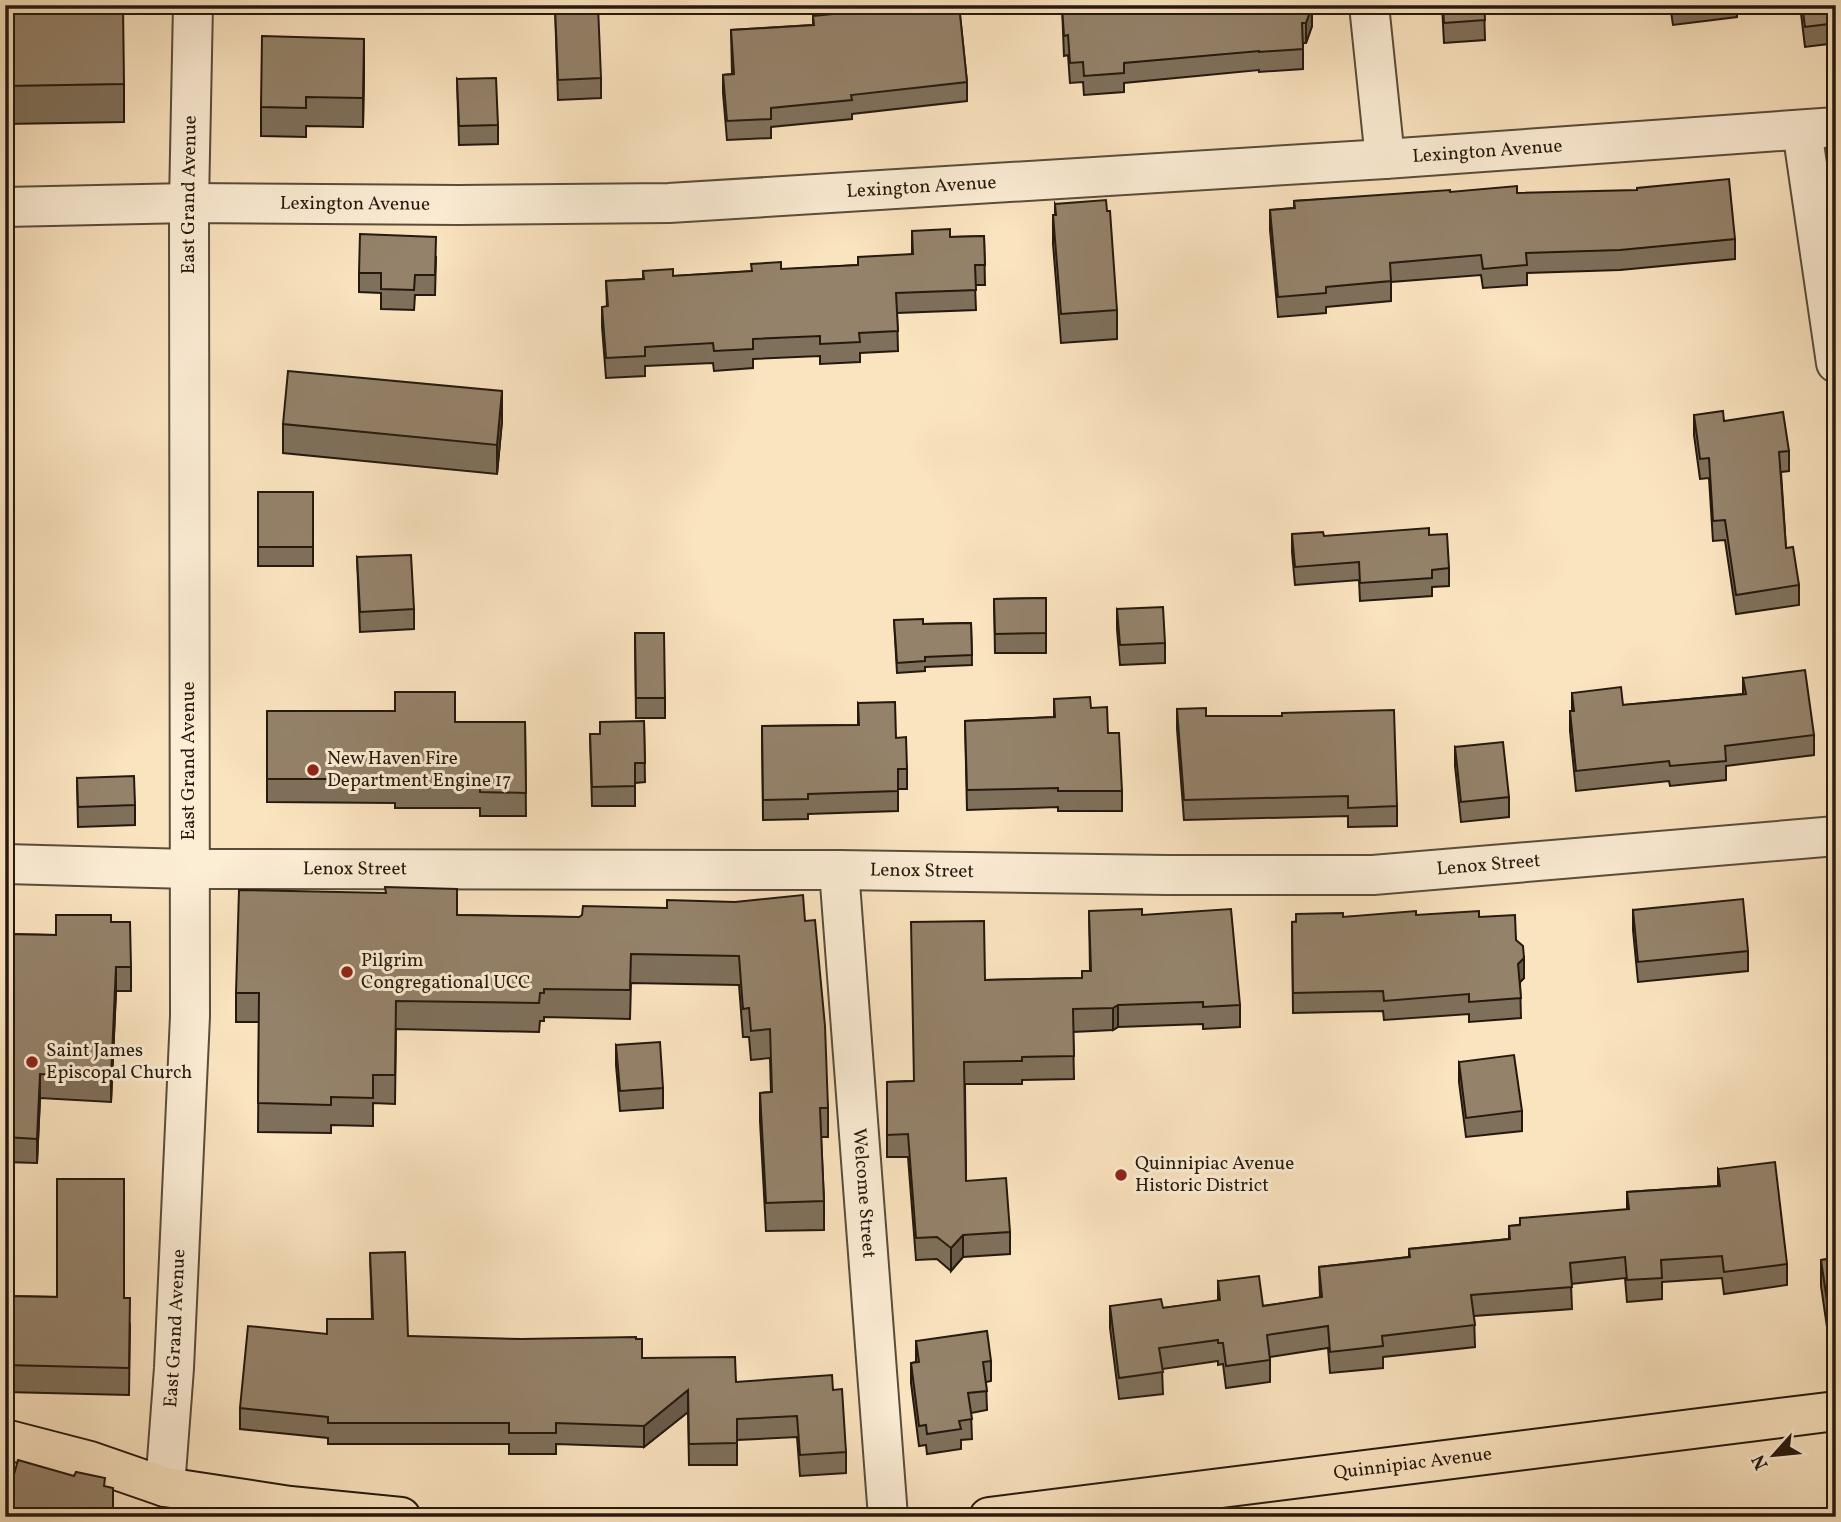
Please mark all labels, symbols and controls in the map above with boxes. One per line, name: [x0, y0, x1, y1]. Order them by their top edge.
street label: East Grand Avenue: [176, 115, 204, 274]
street label: Lexington Avenue: [1411, 133, 1563, 170]
street label: Lexington Avenue: [846, 170, 997, 205]
street label: Lexington Avenue: [280, 191, 430, 218]
street label: East Grand Avenue: [176, 682, 202, 840]
place label: New Haven Fire Department Engine 17: [327, 746, 511, 794]
marker: New Haven Fire Department Engine 17: [305, 762, 321, 778]
street label: Lenox Street: [1435, 848, 1542, 883]
street label: Lenox Street: [303, 856, 407, 882]
street label: Lenox Street: [870, 857, 975, 885]
place label: Pilgrim Congregational UCC: [361, 948, 530, 996]
marker: Pilgrim Congregational UCC: [339, 964, 355, 980]
place label: Saint James Episcopal Church: [46, 1038, 192, 1086]
marker: Saint James Episcopal Church: [24, 1054, 40, 1070]
street label: Welcome Street: [846, 1127, 881, 1259]
place label: Quinnipiac Avenue Historic District: [1135, 1151, 1294, 1199]
marker: Quinnipiac Avenue Historic District: [1113, 1167, 1129, 1183]
street label: East Grand Avenue: [158, 1248, 192, 1409]
north arrow: [1740, 1420, 1810, 1490]
street label: Quinnipiac Avenue: [1332, 1441, 1493, 1487]
text: N: [1746, 1450, 1775, 1474]

